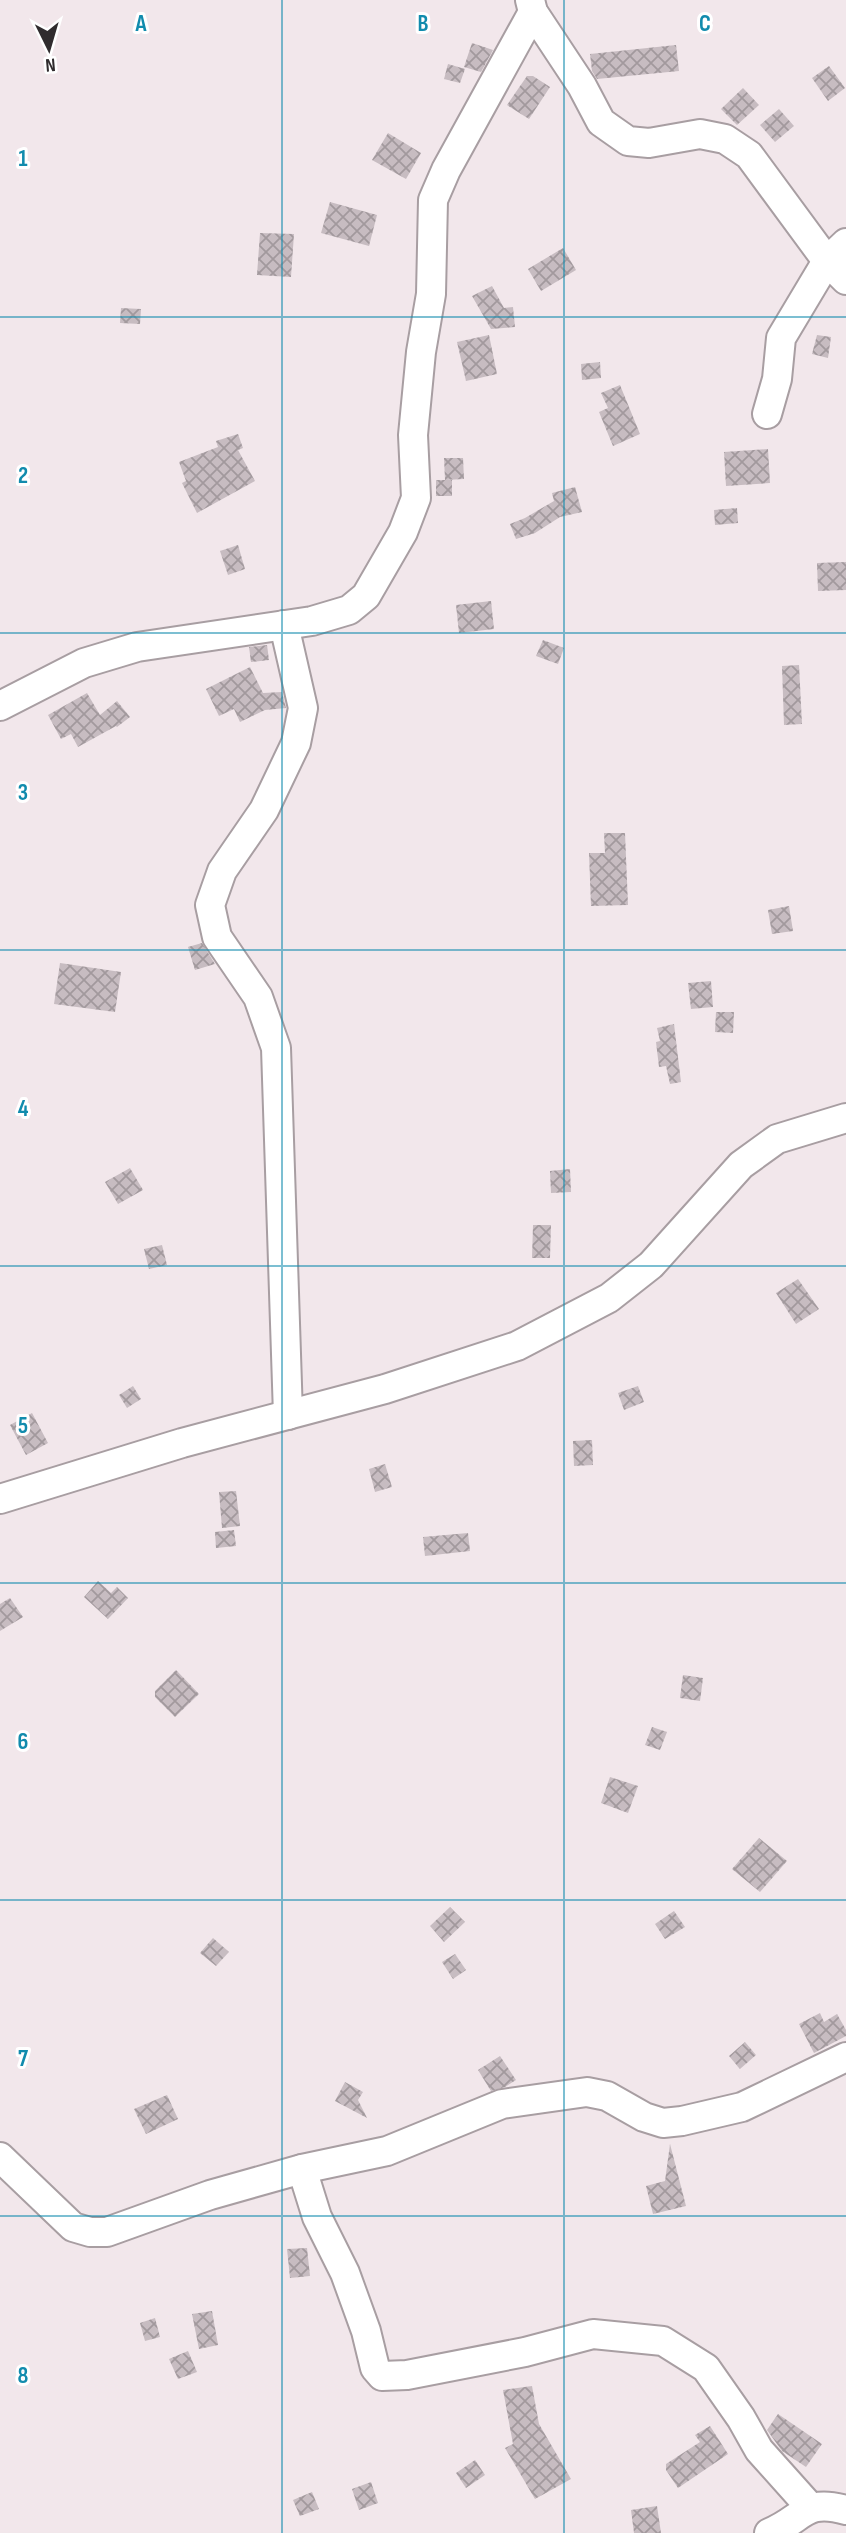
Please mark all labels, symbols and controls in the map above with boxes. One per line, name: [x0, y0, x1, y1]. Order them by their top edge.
text: A: [135, 10, 148, 38]
text: B: [418, 10, 429, 38]
text: C: [699, 10, 711, 38]
north arrow: [14, 14, 84, 84]
text: N: [44, 53, 56, 76]
text: 1: [18, 145, 28, 173]
text: 2: [18, 462, 28, 490]
text: 3: [18, 779, 28, 807]
text: 4: [18, 1095, 29, 1123]
text: 5: [18, 1412, 28, 1440]
text: 6: [18, 1728, 28, 1756]
text: 7: [18, 2045, 28, 2073]
text: 8: [18, 2362, 29, 2390]

